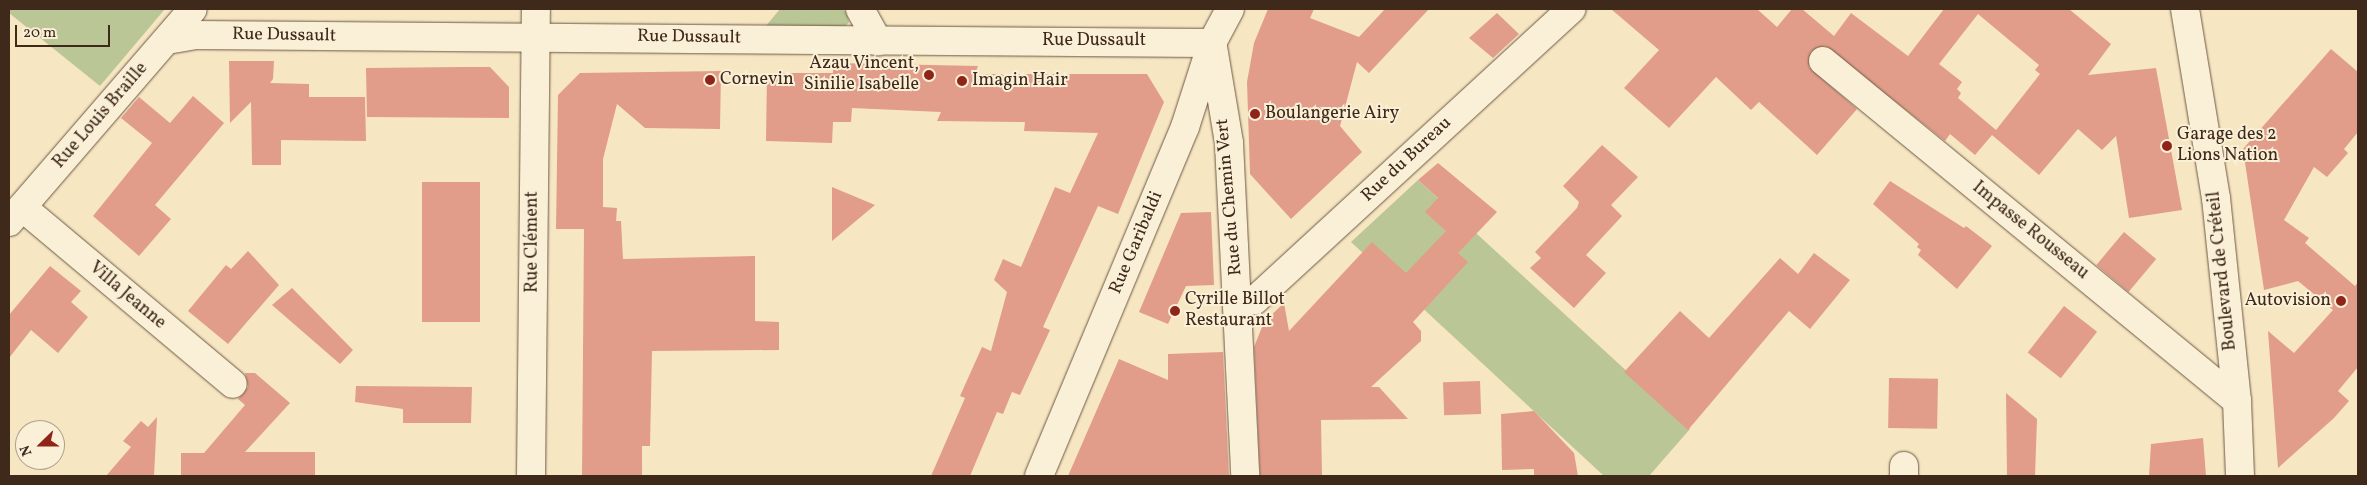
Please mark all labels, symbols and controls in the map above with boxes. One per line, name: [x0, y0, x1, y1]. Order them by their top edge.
scale bar: [18, 15, 112, 47]
text: 20 m: [23, 23, 56, 44]
street label: Rue Dussault: [232, 24, 336, 48]
street label: Rue Dussault: [637, 26, 741, 50]
street label: Rue Dussault: [1042, 30, 1146, 52]
place label: Azau Vincent, Sinilie Isabelle: [804, 54, 919, 96]
street label: Rue Louis Braille: [49, 59, 153, 173]
place label: Cornevin: [720, 69, 794, 91]
marker: Azau Vincent, Sinilie Isabelle: [923, 69, 935, 81]
place label: Imagin Hair: [972, 70, 1068, 92]
marker: Cornevin: [704, 74, 716, 86]
marker: Imagin Hair: [956, 75, 968, 87]
place label: Boulangerie Airy: [1265, 103, 1399, 125]
marker: Boulangerie Airy: [1249, 108, 1261, 120]
street label: Rue du Bureau: [1358, 113, 1456, 207]
street label: Rue du Chemin Vert: [1212, 117, 1248, 277]
place label: Garage des 2 Lions Nation: [2177, 125, 2278, 168]
marker: Garage des 2 Lions Nation: [2161, 140, 2173, 152]
street label: Impasse Rousseau: [1967, 177, 2093, 285]
street label: Rue Garibaldi: [1106, 188, 1168, 298]
street label: Boulevard de Créteil: [2204, 190, 2242, 352]
street label: Rue Clément: [522, 191, 544, 293]
street label: Villa Jeanne: [84, 258, 170, 334]
place label: Cyrille Billot Restaurant: [1185, 290, 1285, 332]
place label: Autovision: [2245, 290, 2331, 312]
marker: Autovision: [2335, 295, 2347, 307]
marker: Cyrille Billot Restaurant: [1169, 305, 1181, 317]
north arrow: [15, 420, 65, 470]
text: N: [16, 442, 37, 459]

